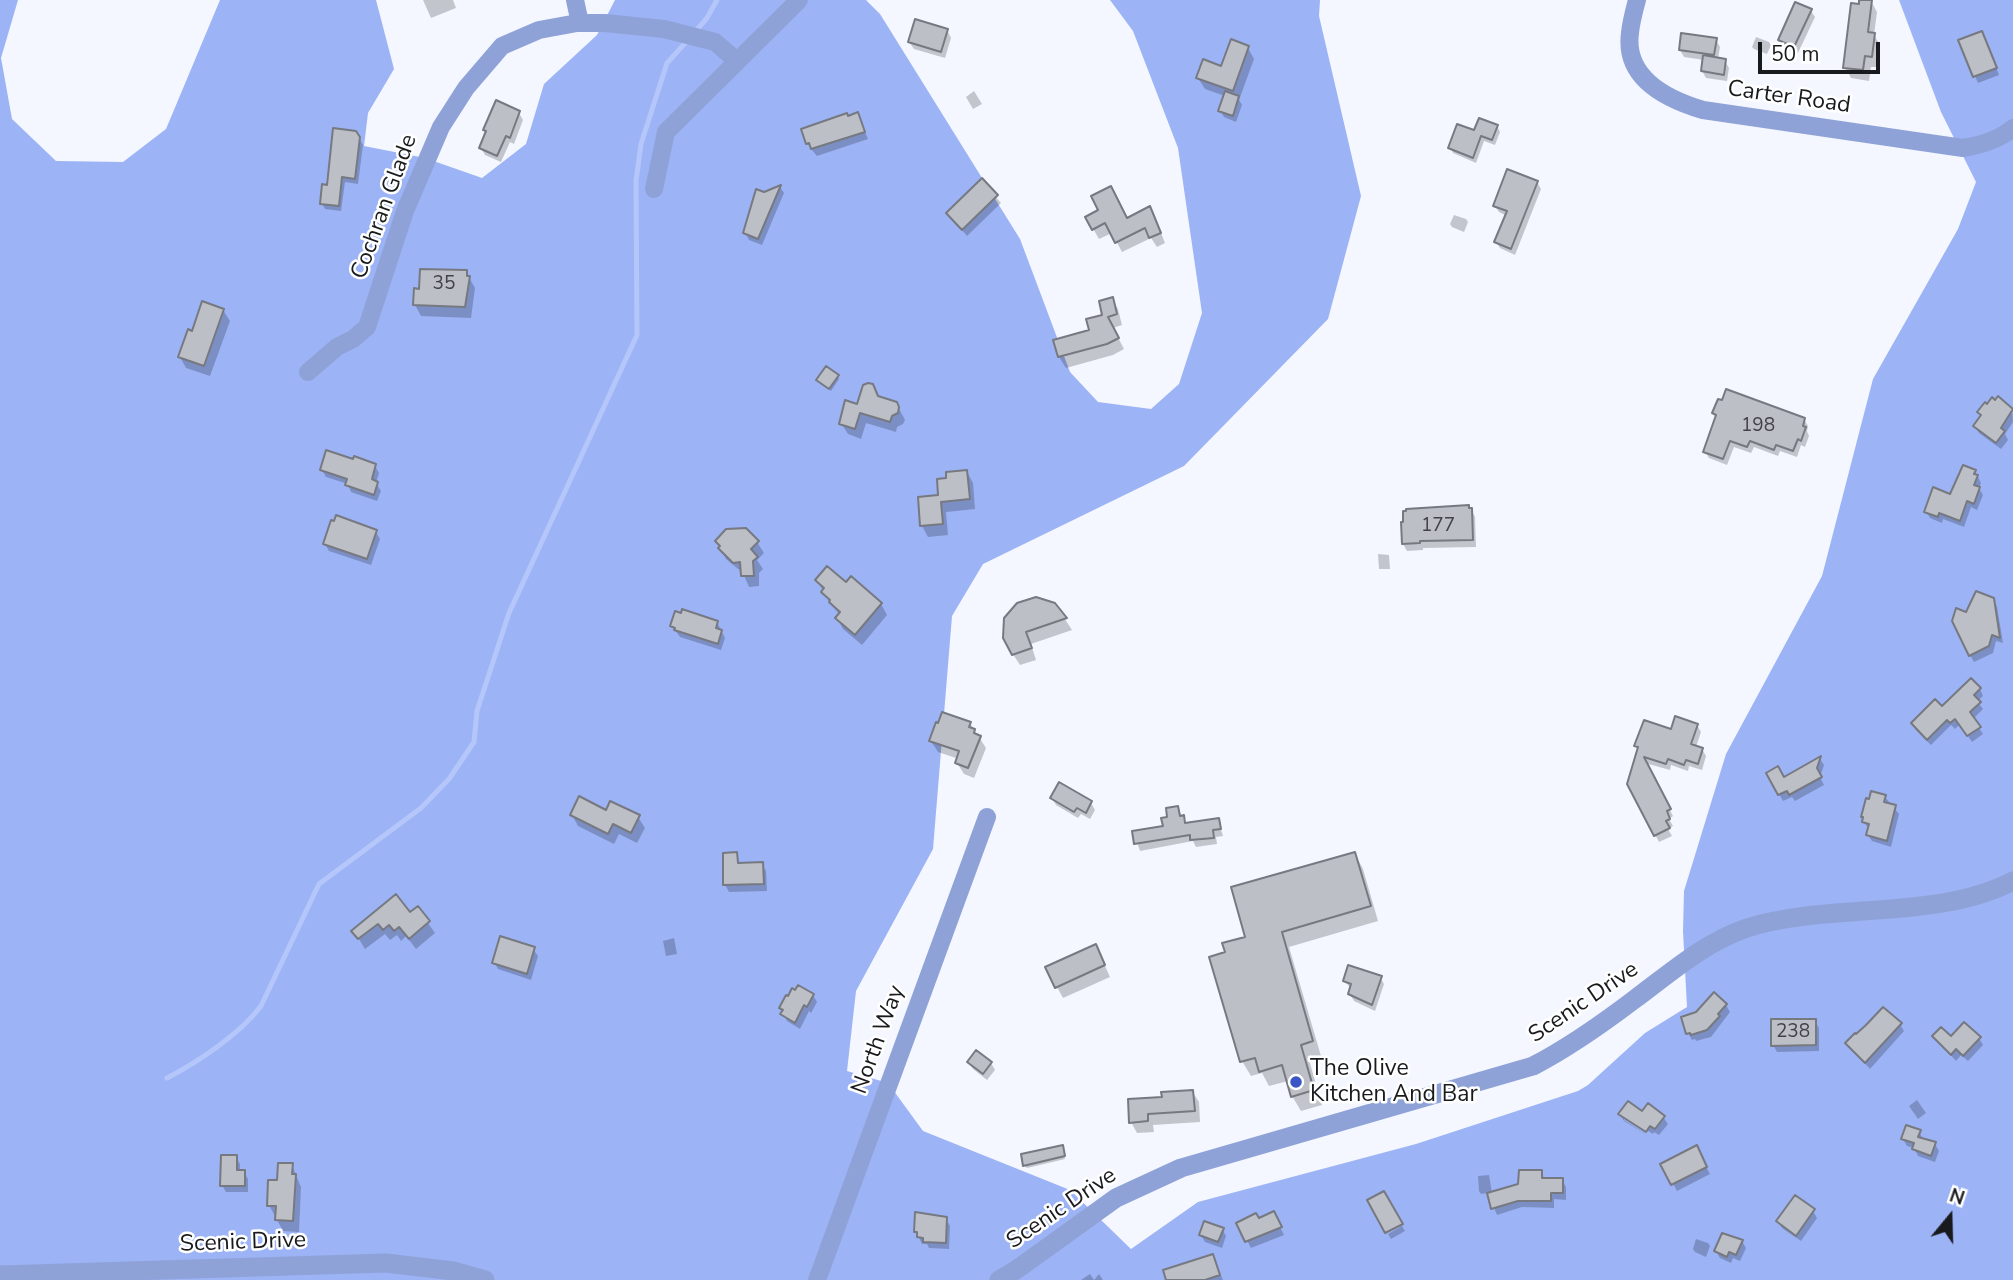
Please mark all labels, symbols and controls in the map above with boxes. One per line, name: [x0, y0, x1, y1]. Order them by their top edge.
scale bar: [1761, 28, 1884, 72]
text: 50 m: [1771, 40, 1820, 68]
street label: Carter Road: [1726, 76, 1852, 120]
street label: Cochran Glade: [346, 131, 424, 283]
house number: 35: [433, 273, 455, 295]
house number: 198: [1741, 415, 1775, 437]
house number: 177: [1421, 515, 1455, 537]
street label: Scenic Drive: [1524, 956, 1644, 1050]
street label: North Way: [847, 982, 911, 1098]
house number: 238: [1776, 1021, 1810, 1043]
place label: The Olive Kitchen And Bar: [1310, 1055, 1478, 1109]
marker: The Olive Kitchen And Bar: [1288, 1074, 1304, 1090]
street label: Scenic Drive: [1002, 1162, 1122, 1256]
north arrow: [1915, 1182, 1985, 1252]
text: N: [1946, 1183, 1968, 1212]
street label: Scenic Drive: [179, 1227, 307, 1259]

